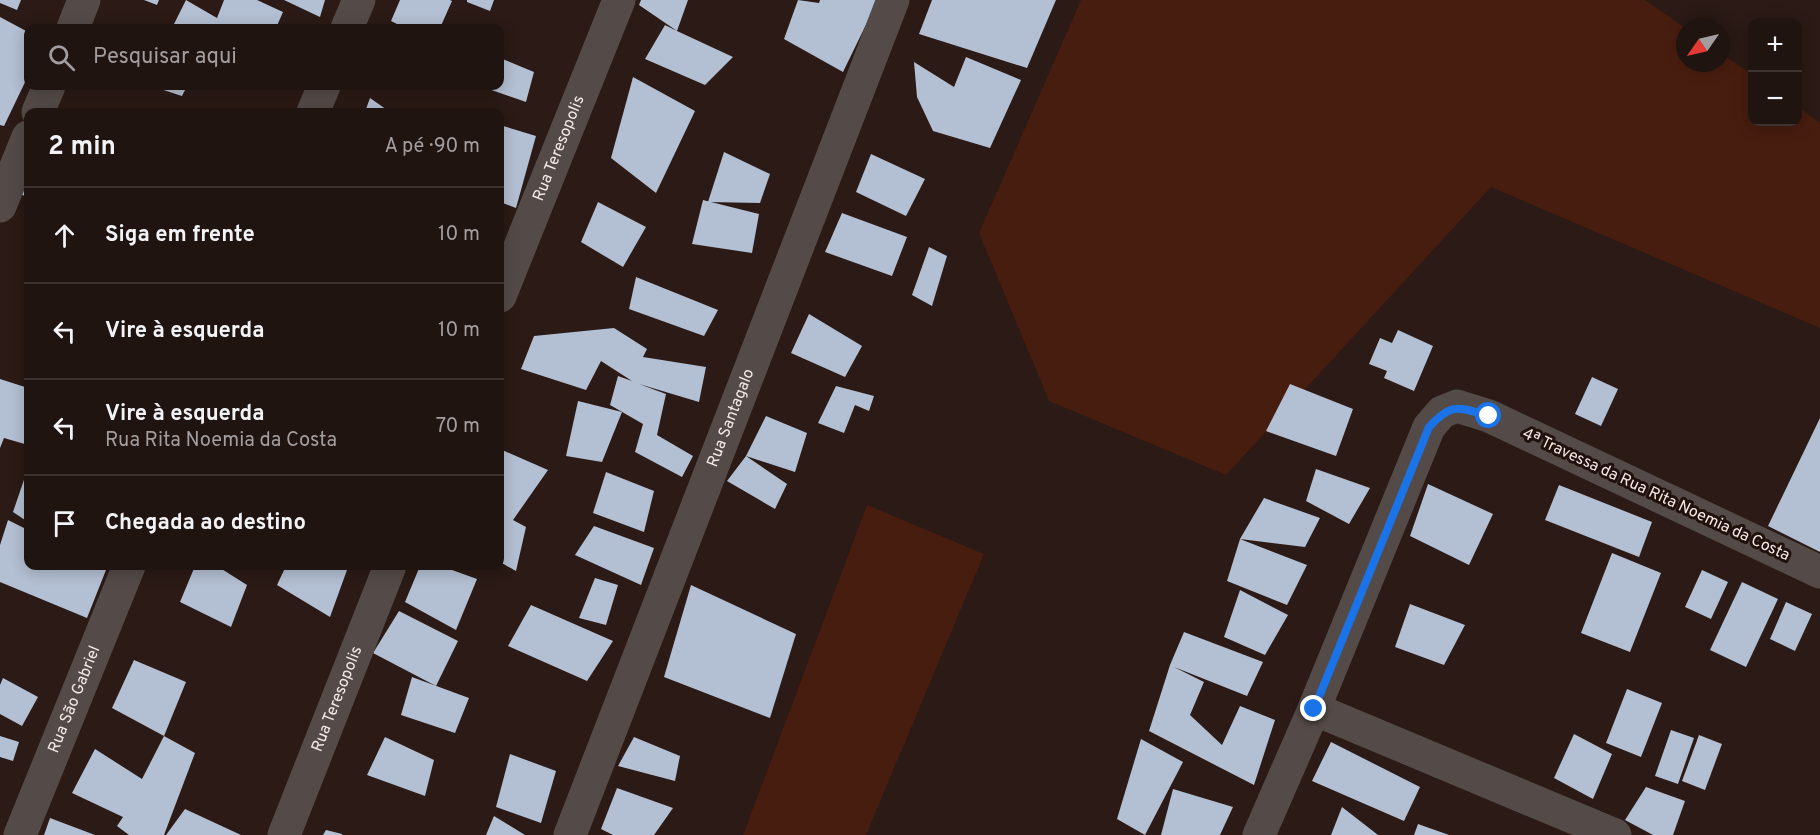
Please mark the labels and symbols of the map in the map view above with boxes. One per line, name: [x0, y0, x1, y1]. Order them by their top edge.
north arrow: [1676, 18, 1730, 72]
street label: Rua Teresopolis: [529, 93, 590, 204]
street label: Rua Santagalo: [703, 366, 759, 470]
route start: [1475, 402, 1501, 428]
street label: 4ª Travessa da Rua Rita Noemia da Costa: [1519, 424, 1793, 566]
street label: Rua São Gabriel: [44, 643, 105, 756]
street label: Rua Teresopolis: [308, 643, 367, 755]
route end: [1300, 695, 1326, 721]

